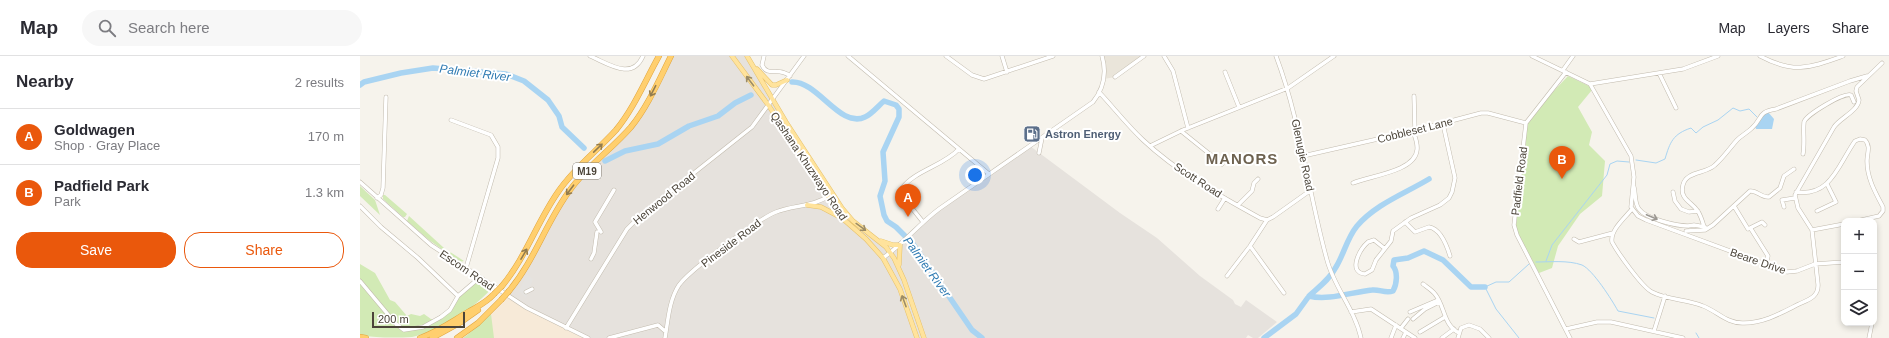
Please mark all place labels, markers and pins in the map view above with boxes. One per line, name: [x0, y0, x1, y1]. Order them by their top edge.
fuel station icon: Astron Energy: [1022, 124, 1042, 144]
place label: Astron Energy: [1045, 128, 1122, 140]
pin: B: [1549, 146, 1575, 179]
pin: A: [895, 184, 921, 217]

